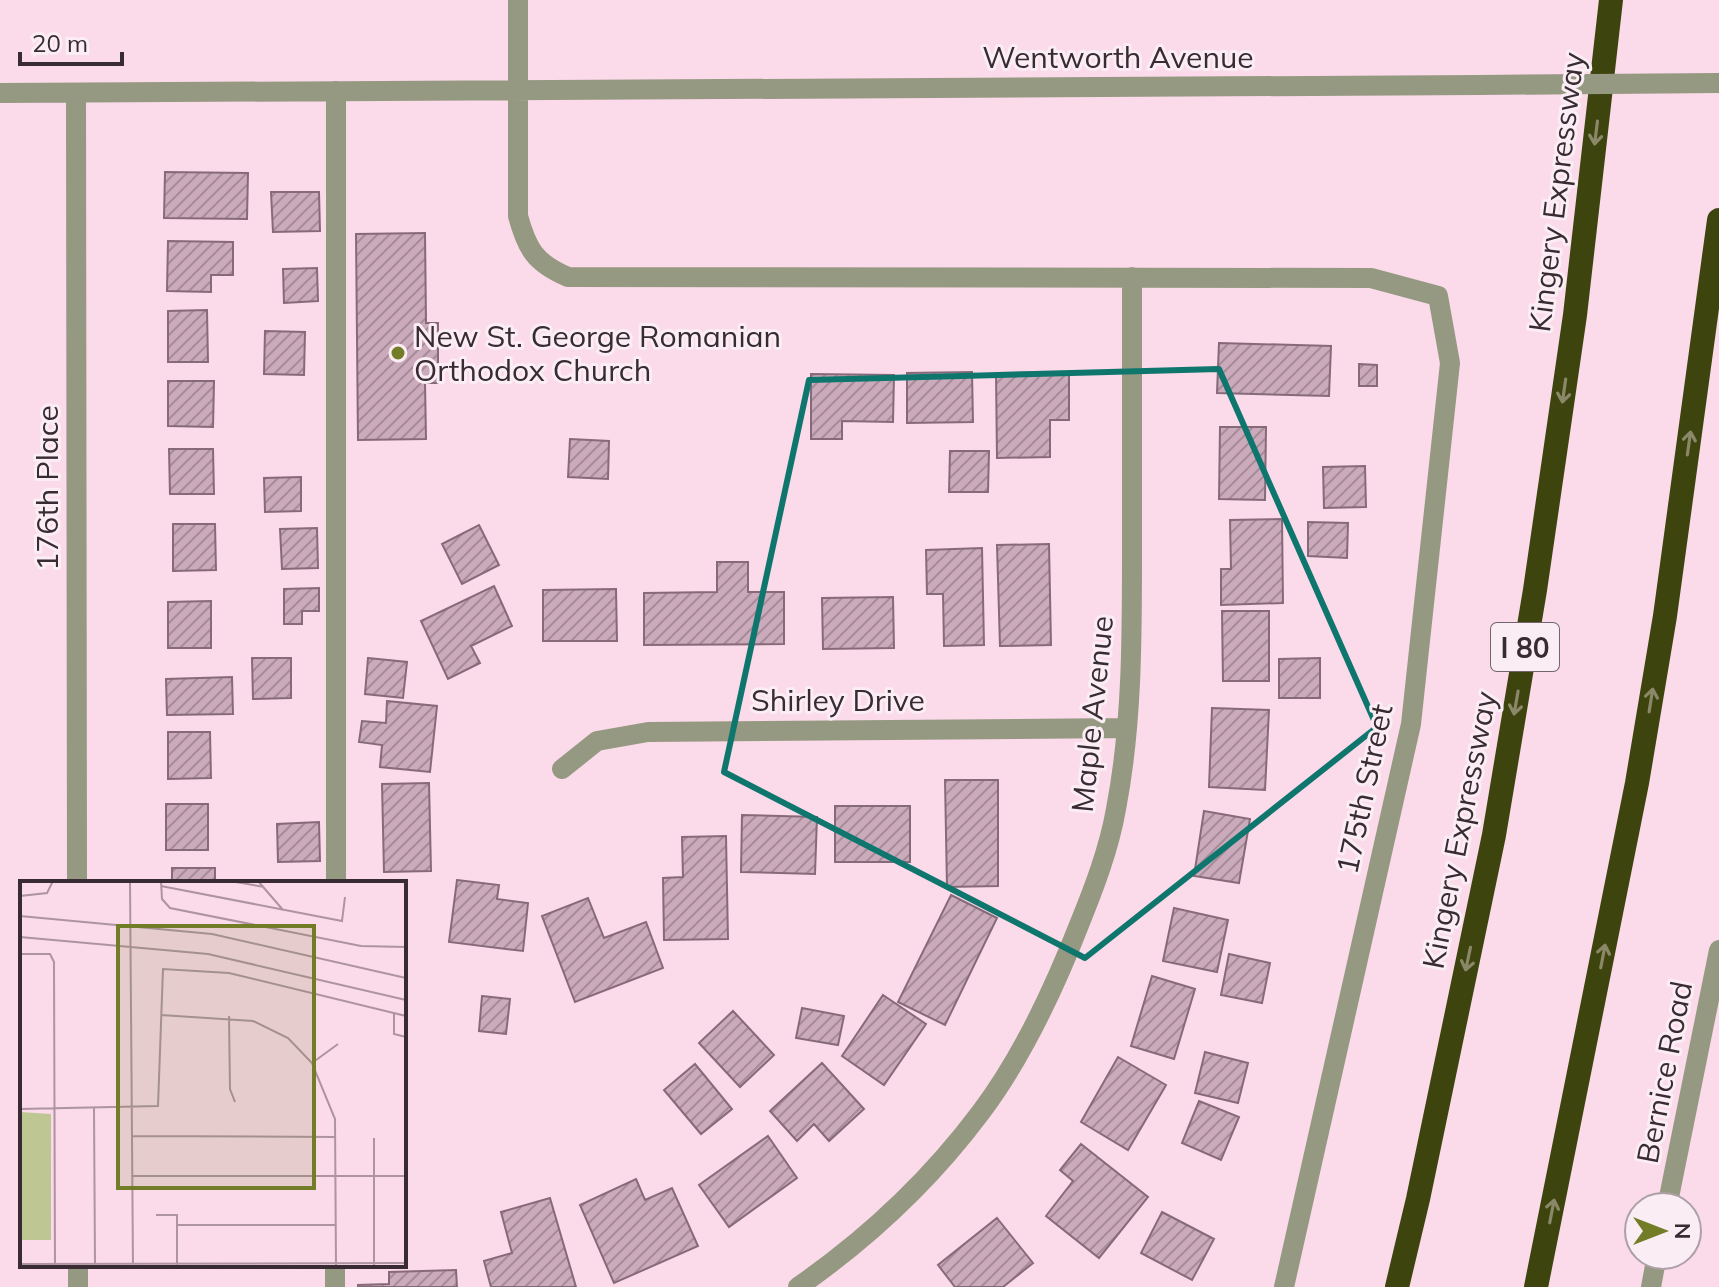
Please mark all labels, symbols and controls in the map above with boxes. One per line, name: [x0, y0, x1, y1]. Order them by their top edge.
scale bar: [20, 16, 122, 66]
text: 20 m: [32, 28, 88, 58]
street label: Wentworth Avenue: [982, 38, 1254, 76]
street label: Kingery Expressway: [1520, 50, 1592, 334]
one-way arrow: [1588, 120, 1603, 145]
place label: New St. George Romanian Orthodox Church: [414, 317, 781, 389]
marker: New St. George Romanian Orthodox Church: [389, 344, 407, 362]
one-way arrow: [1556, 378, 1571, 403]
street label: 176th Place: [28, 405, 66, 571]
one-way arrow: [1682, 431, 1697, 456]
street label: Maple Avenue: [1063, 614, 1121, 814]
road number: I 80: [1491, 623, 1559, 671]
street label: Shirley Drive: [751, 681, 925, 719]
street label: Kingery Expressway: [1414, 688, 1505, 972]
one-way arrow: [1644, 688, 1659, 713]
one-way arrow: [1508, 690, 1523, 716]
street label: 175th Street: [1327, 701, 1401, 877]
inset map: [20, 881, 406, 1267]
one-way arrow: [1596, 943, 1611, 969]
one-way arrow: [1460, 946, 1475, 971]
street label: Bernice Road: [1628, 978, 1700, 1166]
north arrow: [1623, 1191, 1703, 1271]
one-way arrow: [1545, 1198, 1560, 1224]
text: N: [1669, 1223, 1697, 1239]

